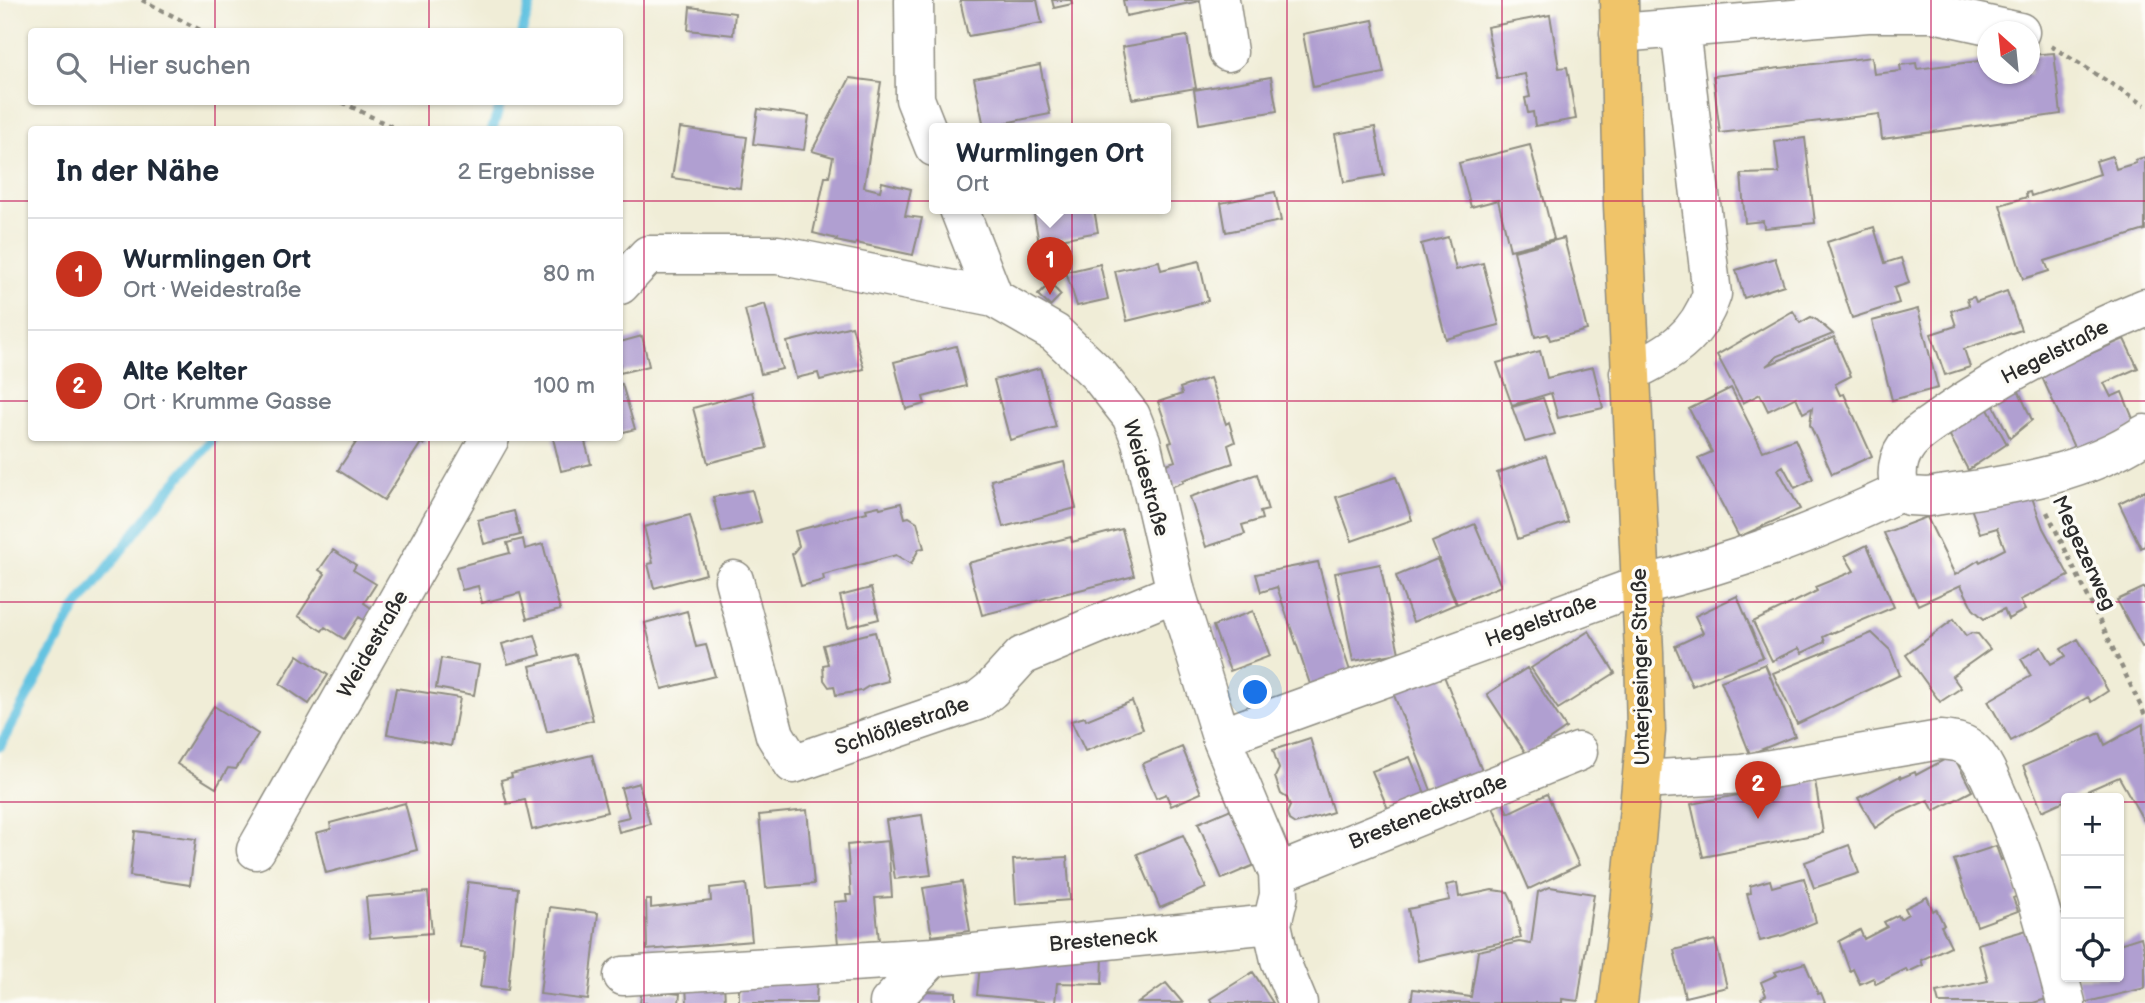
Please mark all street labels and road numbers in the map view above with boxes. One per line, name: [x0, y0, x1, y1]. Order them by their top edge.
street label: Hegelstraße: [1997, 314, 2113, 390]
street label: Weidestraße: [1117, 417, 1175, 539]
street label: Megezerweg: [2047, 492, 2121, 614]
street label: Unterjesinger Straße: [1627, 568, 1655, 766]
street label: Weidestraße: [332, 586, 414, 702]
street label: Hegelstraße: [1482, 589, 1600, 653]
street label: Schlößlestraße: [831, 691, 973, 761]
street label: Bresteneckstraße: [1345, 769, 1511, 855]
street label: Bresteneck: [1048, 923, 1159, 957]

